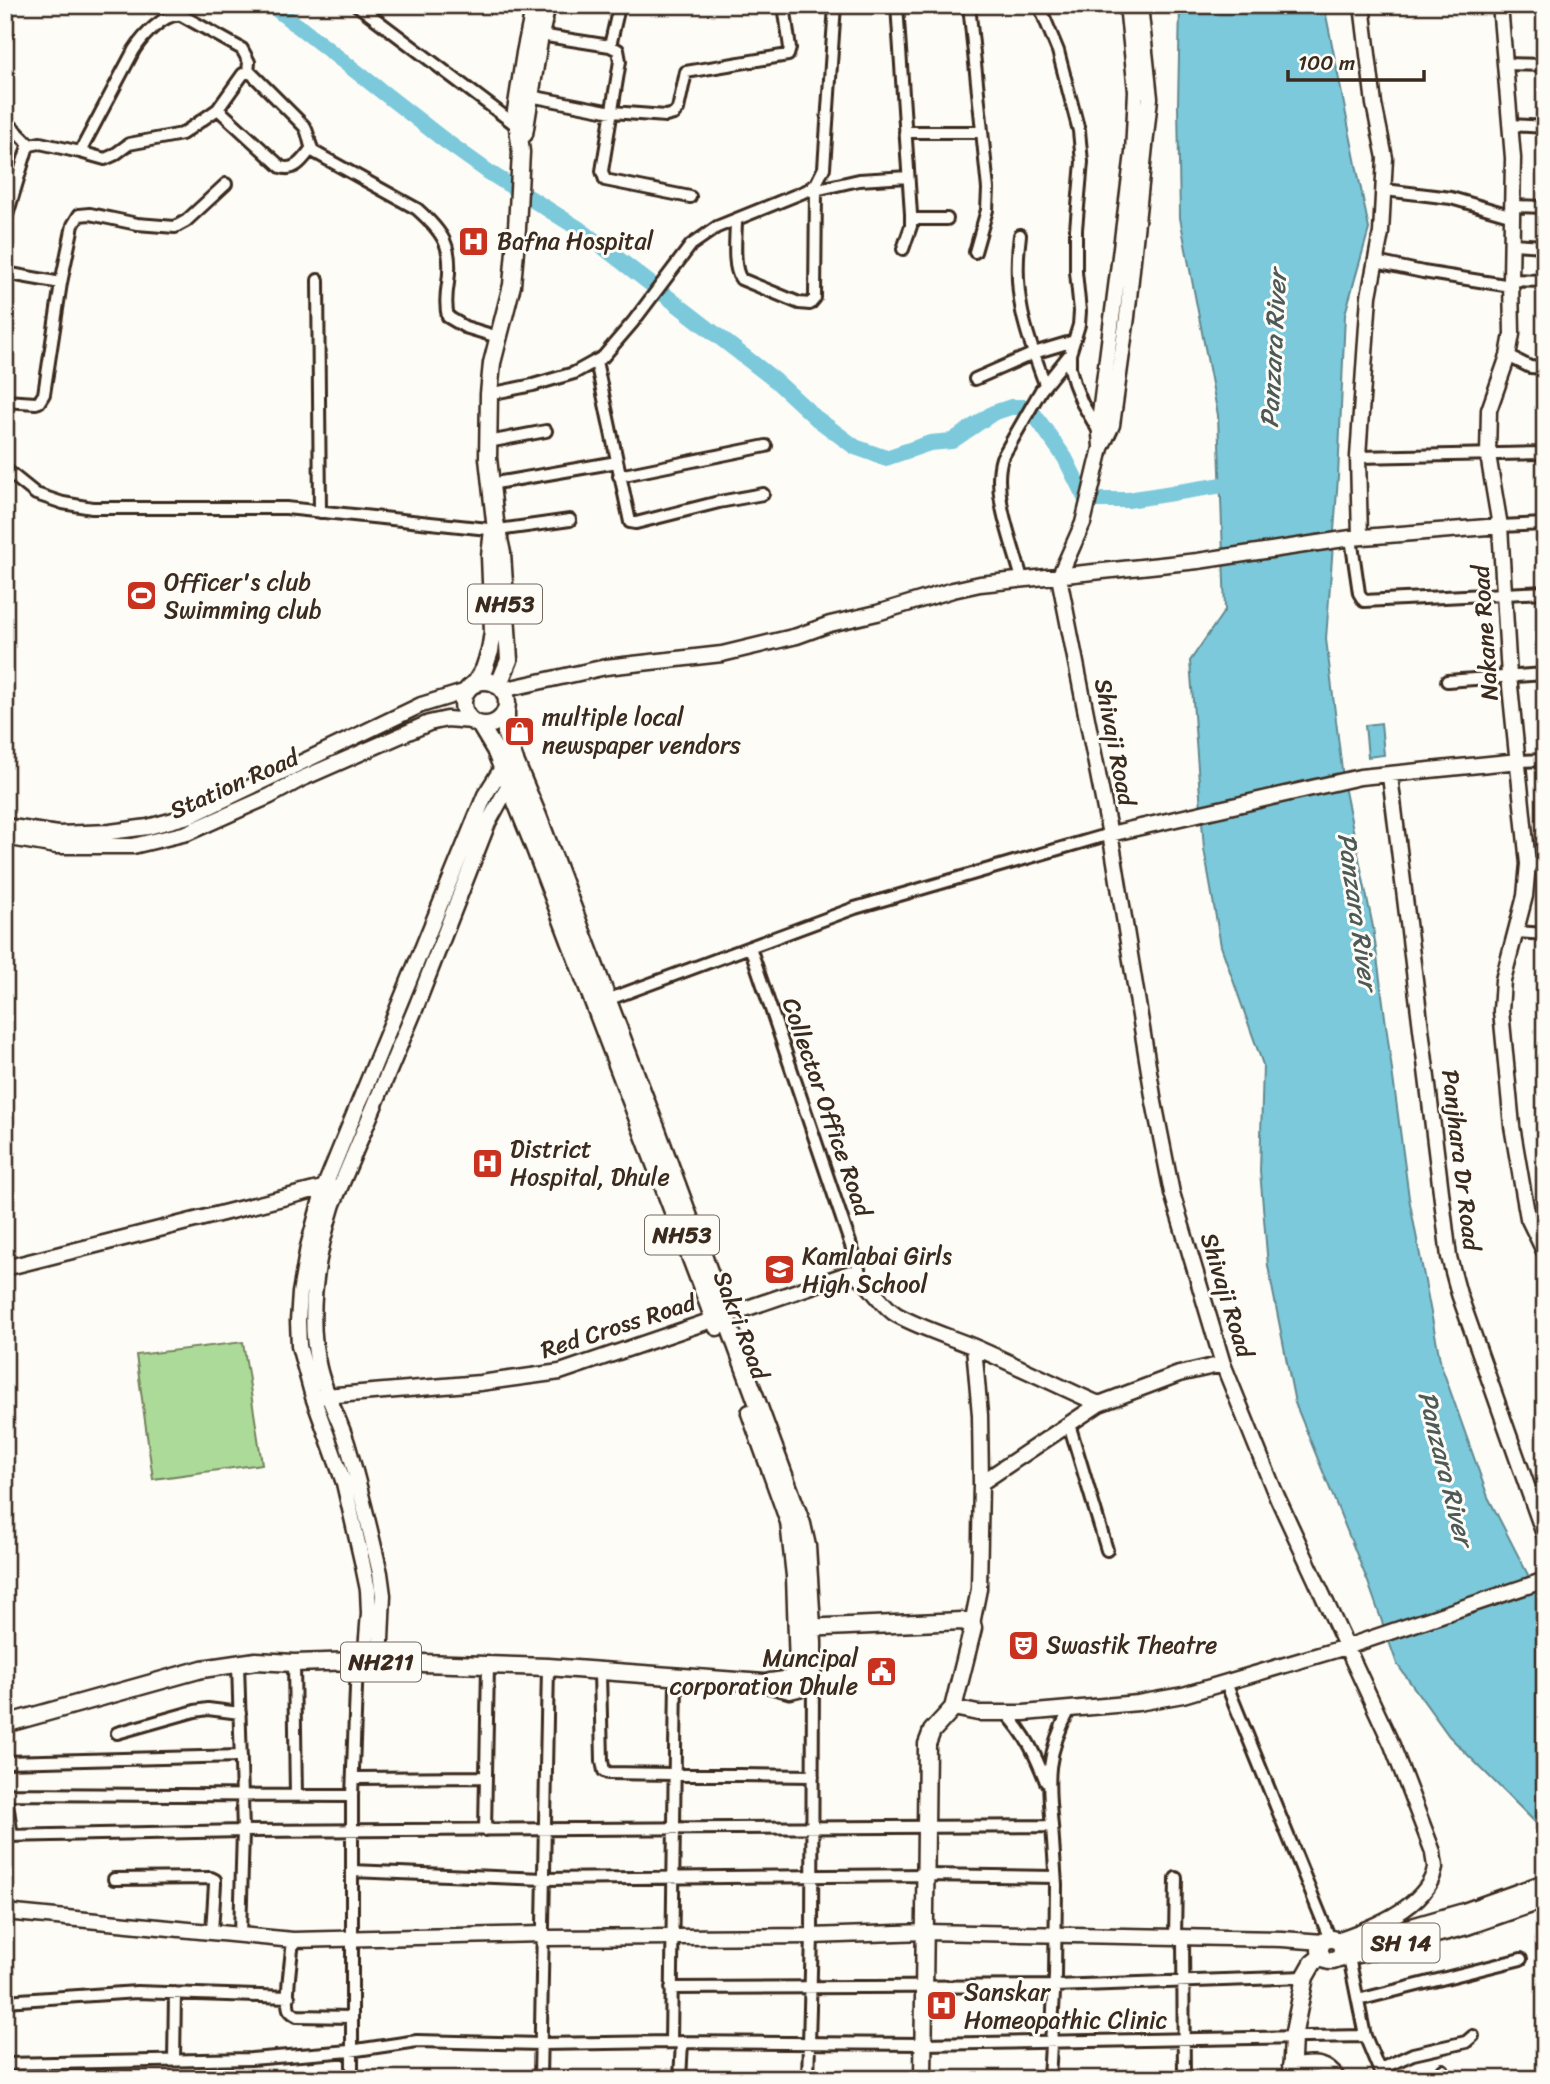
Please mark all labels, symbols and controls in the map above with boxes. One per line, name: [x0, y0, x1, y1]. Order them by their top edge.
scale bar: [1288, 38, 1424, 82]
text: 100 m: [1298, 44, 1355, 82]
place label: Bafna Hospital: [497, 220, 655, 262]
hospital icon: Bafna Hospital: [457, 224, 491, 258]
water label: Panzara River: [1246, 265, 1300, 429]
place label: Officer's club Swimming club: [164, 561, 322, 631]
street label: Nakane Road: [1459, 563, 1511, 702]
sports icon: Officer's club Swimming club: [124, 579, 158, 613]
road number: NH53: [468, 584, 542, 624]
street label: Shivaji Road: [1082, 675, 1148, 812]
place label: multiple local newspaper vendors: [542, 696, 741, 766]
shop icon: multiple local newspaper vendors: [502, 714, 536, 748]
street label: Station Road: [163, 736, 307, 831]
water label: Panzara River: [1324, 830, 1392, 997]
street label: Collector Office Road: [770, 992, 885, 1224]
street label: Panjhara Dr Road: [1429, 1067, 1493, 1254]
place label: District Hospital, Dhule: [510, 1128, 670, 1198]
hospital icon: District Hospital, Dhule: [470, 1146, 504, 1180]
road number: NH53: [645, 1216, 719, 1254]
street label: Shivaji Road: [1188, 1227, 1267, 1365]
place label: Kamlabai Girls High School: [802, 1235, 952, 1305]
school or university icon: Kamlabai Girls High School: [762, 1253, 796, 1287]
street label: Sakri Road: [701, 1264, 781, 1387]
street label: Red Cross Road: [535, 1281, 702, 1371]
water label: Panzara River: [1405, 1386, 1488, 1554]
place label: Swastik Theatre: [1046, 1624, 1217, 1666]
theatre icon: Swastik Theatre: [1006, 1628, 1040, 1662]
place label: Muncipal corporation Dhule: [670, 1637, 859, 1707]
road number: NH211: [341, 1642, 421, 1681]
public building icon: Muncipal corporation Dhule: [864, 1655, 898, 1689]
road number: SH 14: [1362, 1924, 1440, 1962]
place label: Sanskar Homeopathic Clinic: [964, 1971, 1168, 2041]
hospital icon: Sanskar Homeopathic Clinic: [924, 1989, 958, 2023]

